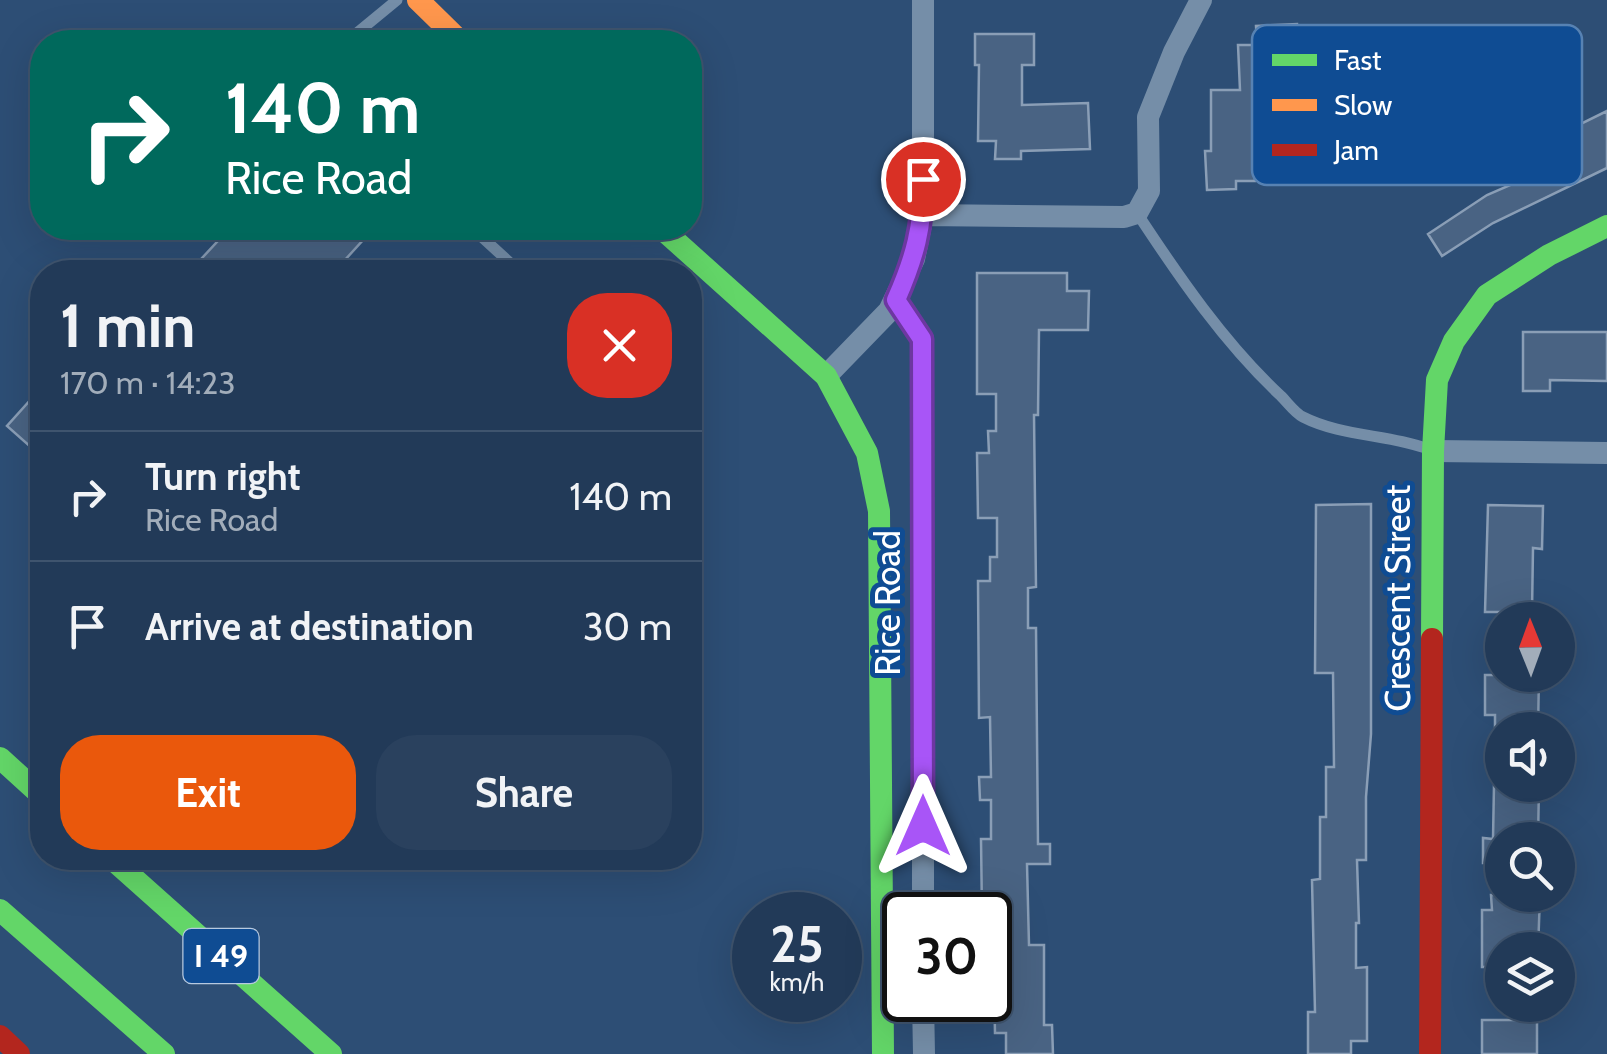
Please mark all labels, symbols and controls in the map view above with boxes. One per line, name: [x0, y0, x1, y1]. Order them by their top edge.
legend: [1252, 25, 1582, 185]
text: Fast: [1334, 43, 1382, 77]
text: 140 m: [225, 65, 420, 151]
icon: right: [60, 70, 190, 200]
text: Slow: [1334, 88, 1392, 122]
text: Jam: [1333, 133, 1379, 167]
pin: [881, 137, 966, 222]
text: Rice Road: [225, 151, 412, 205]
icon: arrive: [896, 152, 951, 207]
text: 1 min: [60, 289, 195, 362]
button: close: [567, 293, 672, 398]
text: 170 m · 14:23: [60, 363, 236, 402]
text: Turn right: [145, 453, 301, 500]
icon: right: [60, 469, 115, 524]
text: 140 m: [569, 473, 672, 520]
street label: Crescent Street: [1376, 484, 1419, 711]
text: Rice Road: [145, 500, 278, 539]
street label: Rice Road: [866, 530, 909, 676]
icon: arrive: [60, 599, 115, 654]
north arrow: [1485, 602, 1575, 692]
map controls: [1485, 602, 1575, 1022]
text: Arrive at destination: [145, 603, 474, 650]
text: 30 m: [583, 603, 672, 650]
button: sound: [1485, 712, 1575, 802]
button: Exit: [60, 735, 356, 850]
button: Share: [376, 735, 672, 850]
position arrow: [871, 774, 975, 878]
button: search: [1485, 822, 1575, 912]
speed limit sign: 30: [882, 892, 1012, 1022]
text: 25: [770, 914, 824, 975]
road number: I 49: [184, 929, 258, 983]
button: layers: [1485, 932, 1575, 1022]
text: km/h: [770, 967, 824, 997]

